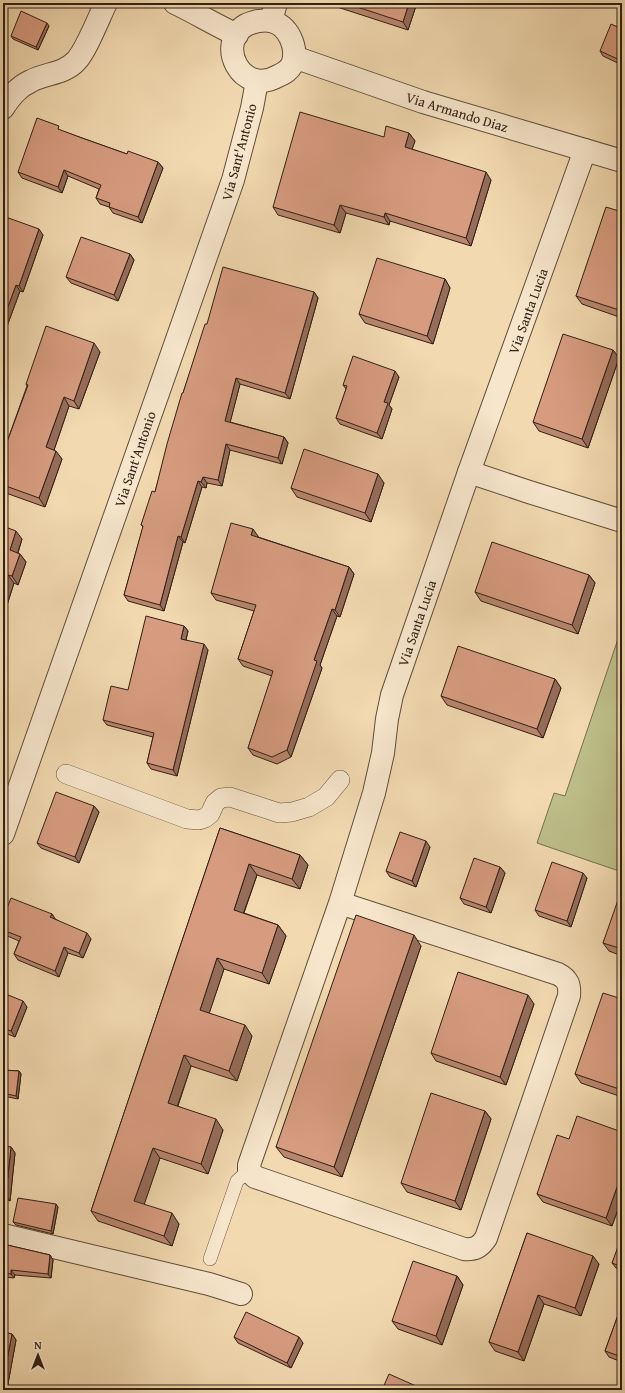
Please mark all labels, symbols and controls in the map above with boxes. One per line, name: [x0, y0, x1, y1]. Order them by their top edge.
street label: Via Armando Diaz: [403, 87, 511, 137]
street label: Via Sant'Antonio: [216, 101, 262, 203]
street label: Via Santa Lucia: [503, 265, 553, 357]
street label: Via Sant'Antonio: [109, 408, 161, 510]
street label: Via Santa Lucia: [393, 577, 441, 669]
north arrow: [18, 1335, 58, 1375]
text: N: [34, 1337, 42, 1353]

